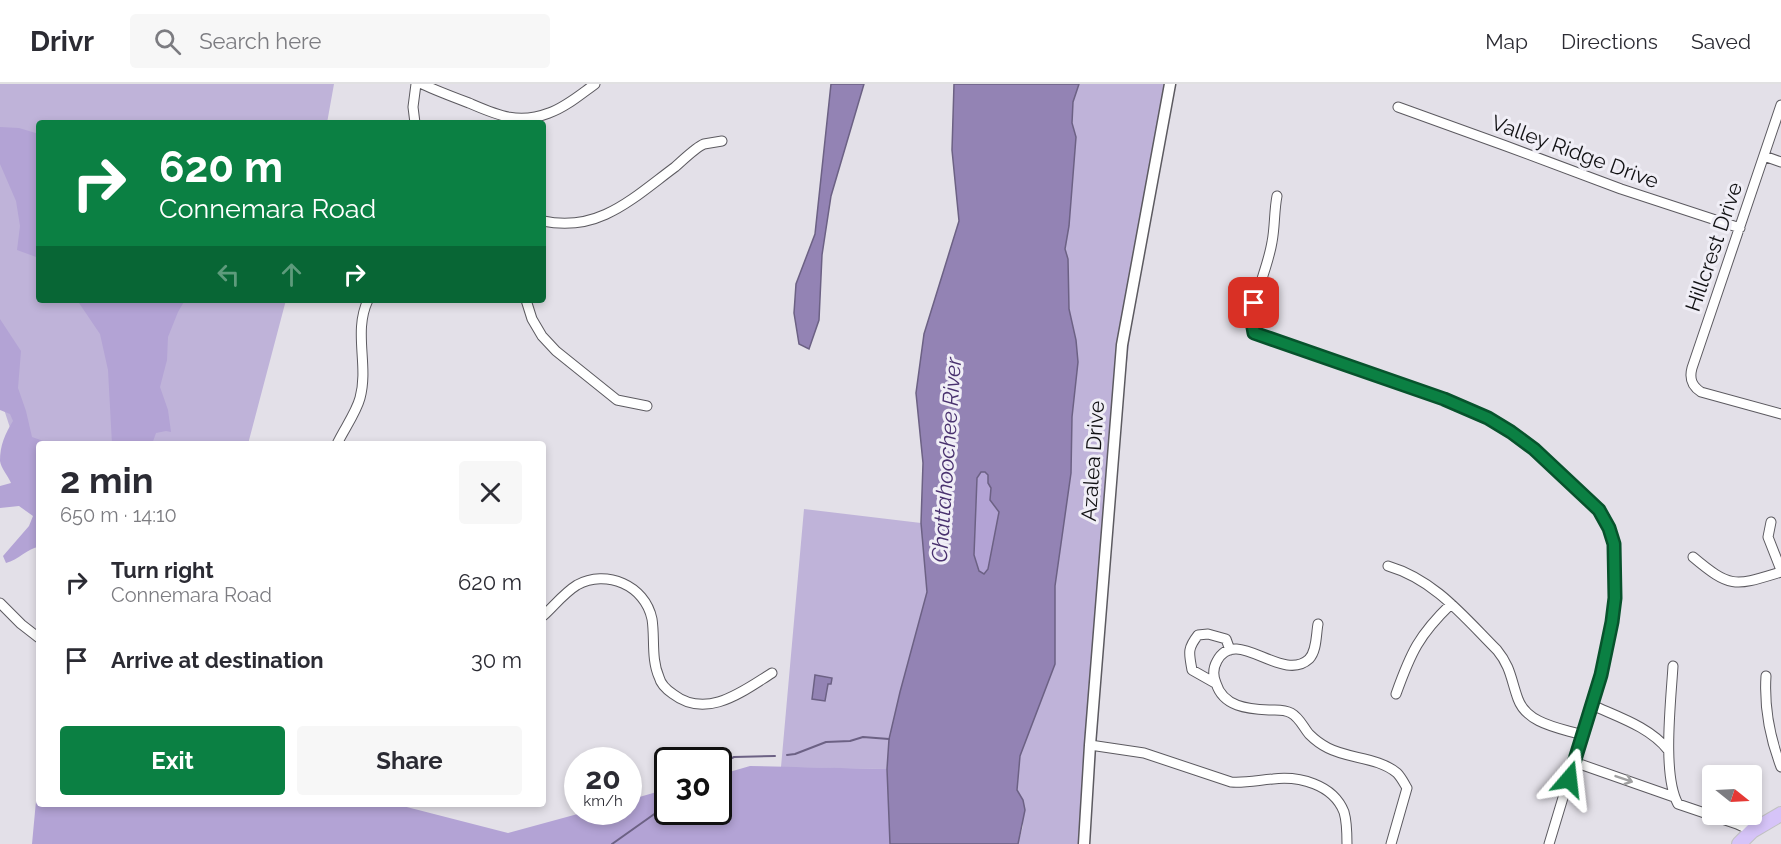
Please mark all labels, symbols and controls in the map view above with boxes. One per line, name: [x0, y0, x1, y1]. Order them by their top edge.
search box: [130, 14, 550, 68]
text: Drivr: [30, 25, 94, 58]
icon: search: [151, 25, 184, 58]
text: Search here: [199, 28, 321, 54]
text: Map: [1485, 29, 1528, 54]
text: Directions: [1561, 29, 1658, 54]
text: Saved: [1691, 29, 1751, 54]
street label: Valley Ridge Drive: [1488, 110, 1662, 193]
text: 620 m: [159, 143, 283, 192]
icon: right: [60, 144, 138, 222]
street label: Hillcrest Drive: [1680, 179, 1747, 315]
text: Connemara Road: [159, 193, 376, 224]
icon: left: [212, 258, 245, 291]
icon: ahead: [275, 258, 308, 291]
icon: right: [338, 258, 371, 291]
pin: [1228, 277, 1279, 328]
icon: arrive: [1237, 286, 1270, 319]
water label: Chattahoochee River: [926, 355, 966, 563]
street label: Azalea Drive: [1076, 400, 1109, 522]
text: 2 min: [60, 459, 153, 501]
button: close: [459, 461, 522, 524]
text: 650 m · 14:10: [60, 503, 177, 527]
text: Turn right: [111, 557, 214, 583]
icon: right: [60, 566, 93, 599]
text: 620 m: [458, 569, 522, 595]
text: Connemara Road: [111, 583, 272, 607]
icon: arrive: [60, 644, 93, 677]
text: Arrive at destination: [111, 647, 324, 673]
text: 30 m: [471, 647, 522, 673]
button: Exit: [60, 726, 285, 795]
button: Share: [297, 726, 522, 795]
speed limit sign: 30: [654, 747, 732, 825]
position arrow: [1537, 747, 1601, 811]
text: 20: [585, 761, 621, 796]
north arrow: [1702, 765, 1762, 825]
map controls: [1702, 765, 1762, 825]
one-way arrow: [1614, 775, 1633, 786]
text: km/h: [583, 792, 623, 810]

